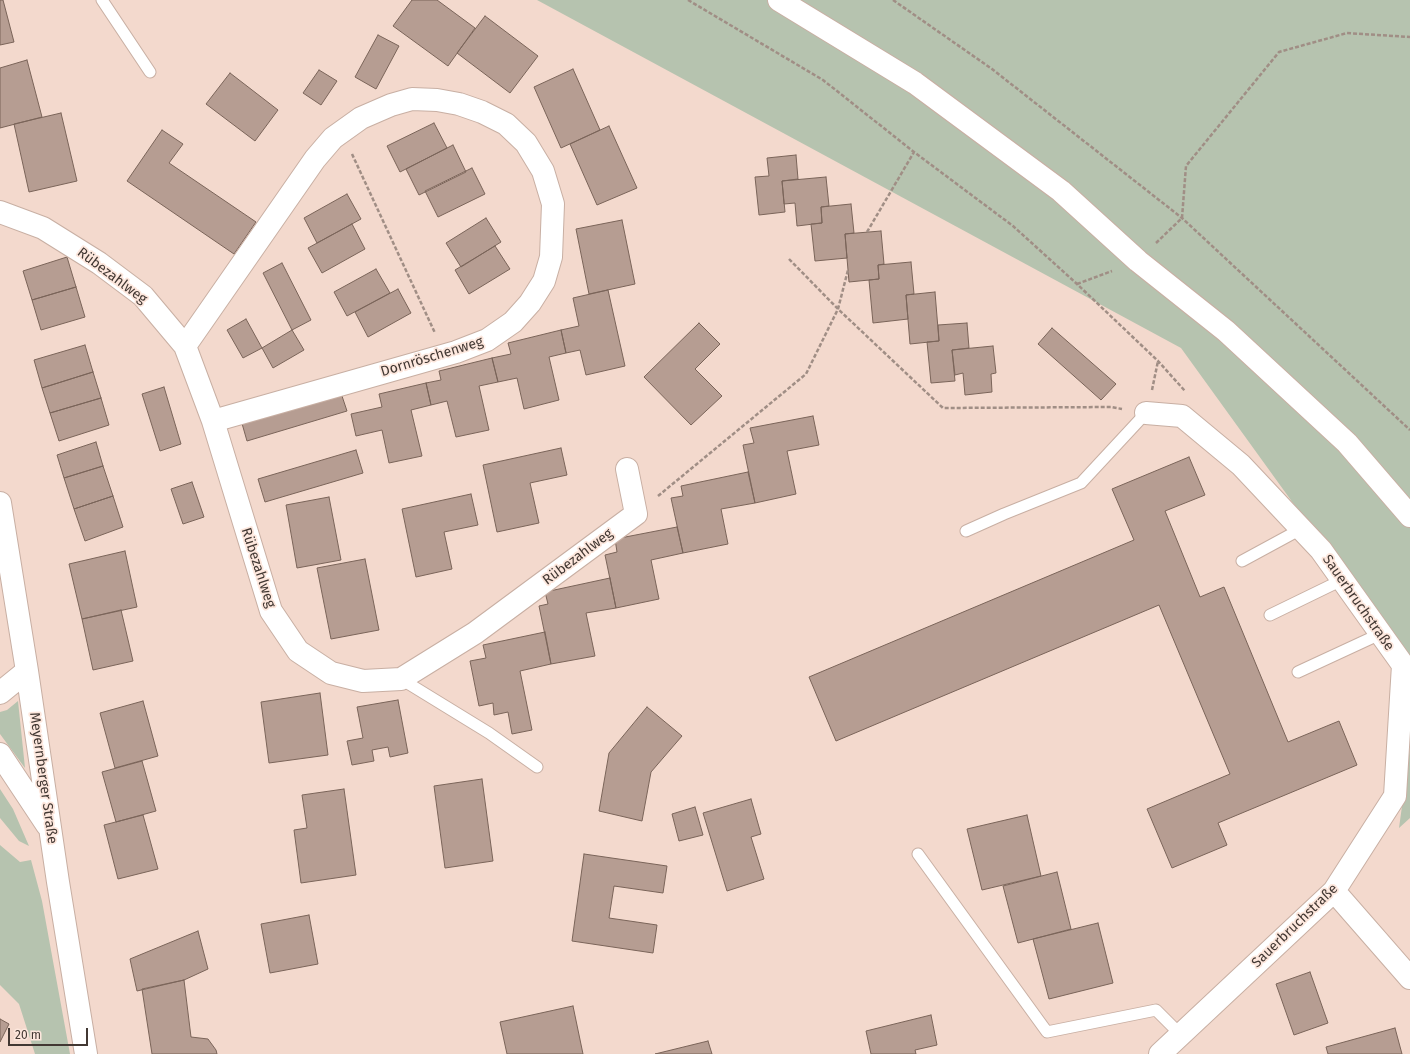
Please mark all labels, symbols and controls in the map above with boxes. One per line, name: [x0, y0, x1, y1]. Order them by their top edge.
street label: Rübezahlweg: [74, 244, 150, 308]
street label: Dornröschenweg: [379, 333, 485, 381]
street label: Rübezahlweg: [540, 525, 616, 589]
street label: Rübezahlweg: [237, 526, 279, 610]
street label: Sauerbruchstraße: [1319, 552, 1397, 654]
street label: Meyernberger Straße: [25, 711, 61, 845]
street label: Sauerbruchstraße: [1248, 881, 1342, 971]
scale bar: [10, 1020, 90, 1046]
text: 20 m: [15, 1028, 41, 1042]

